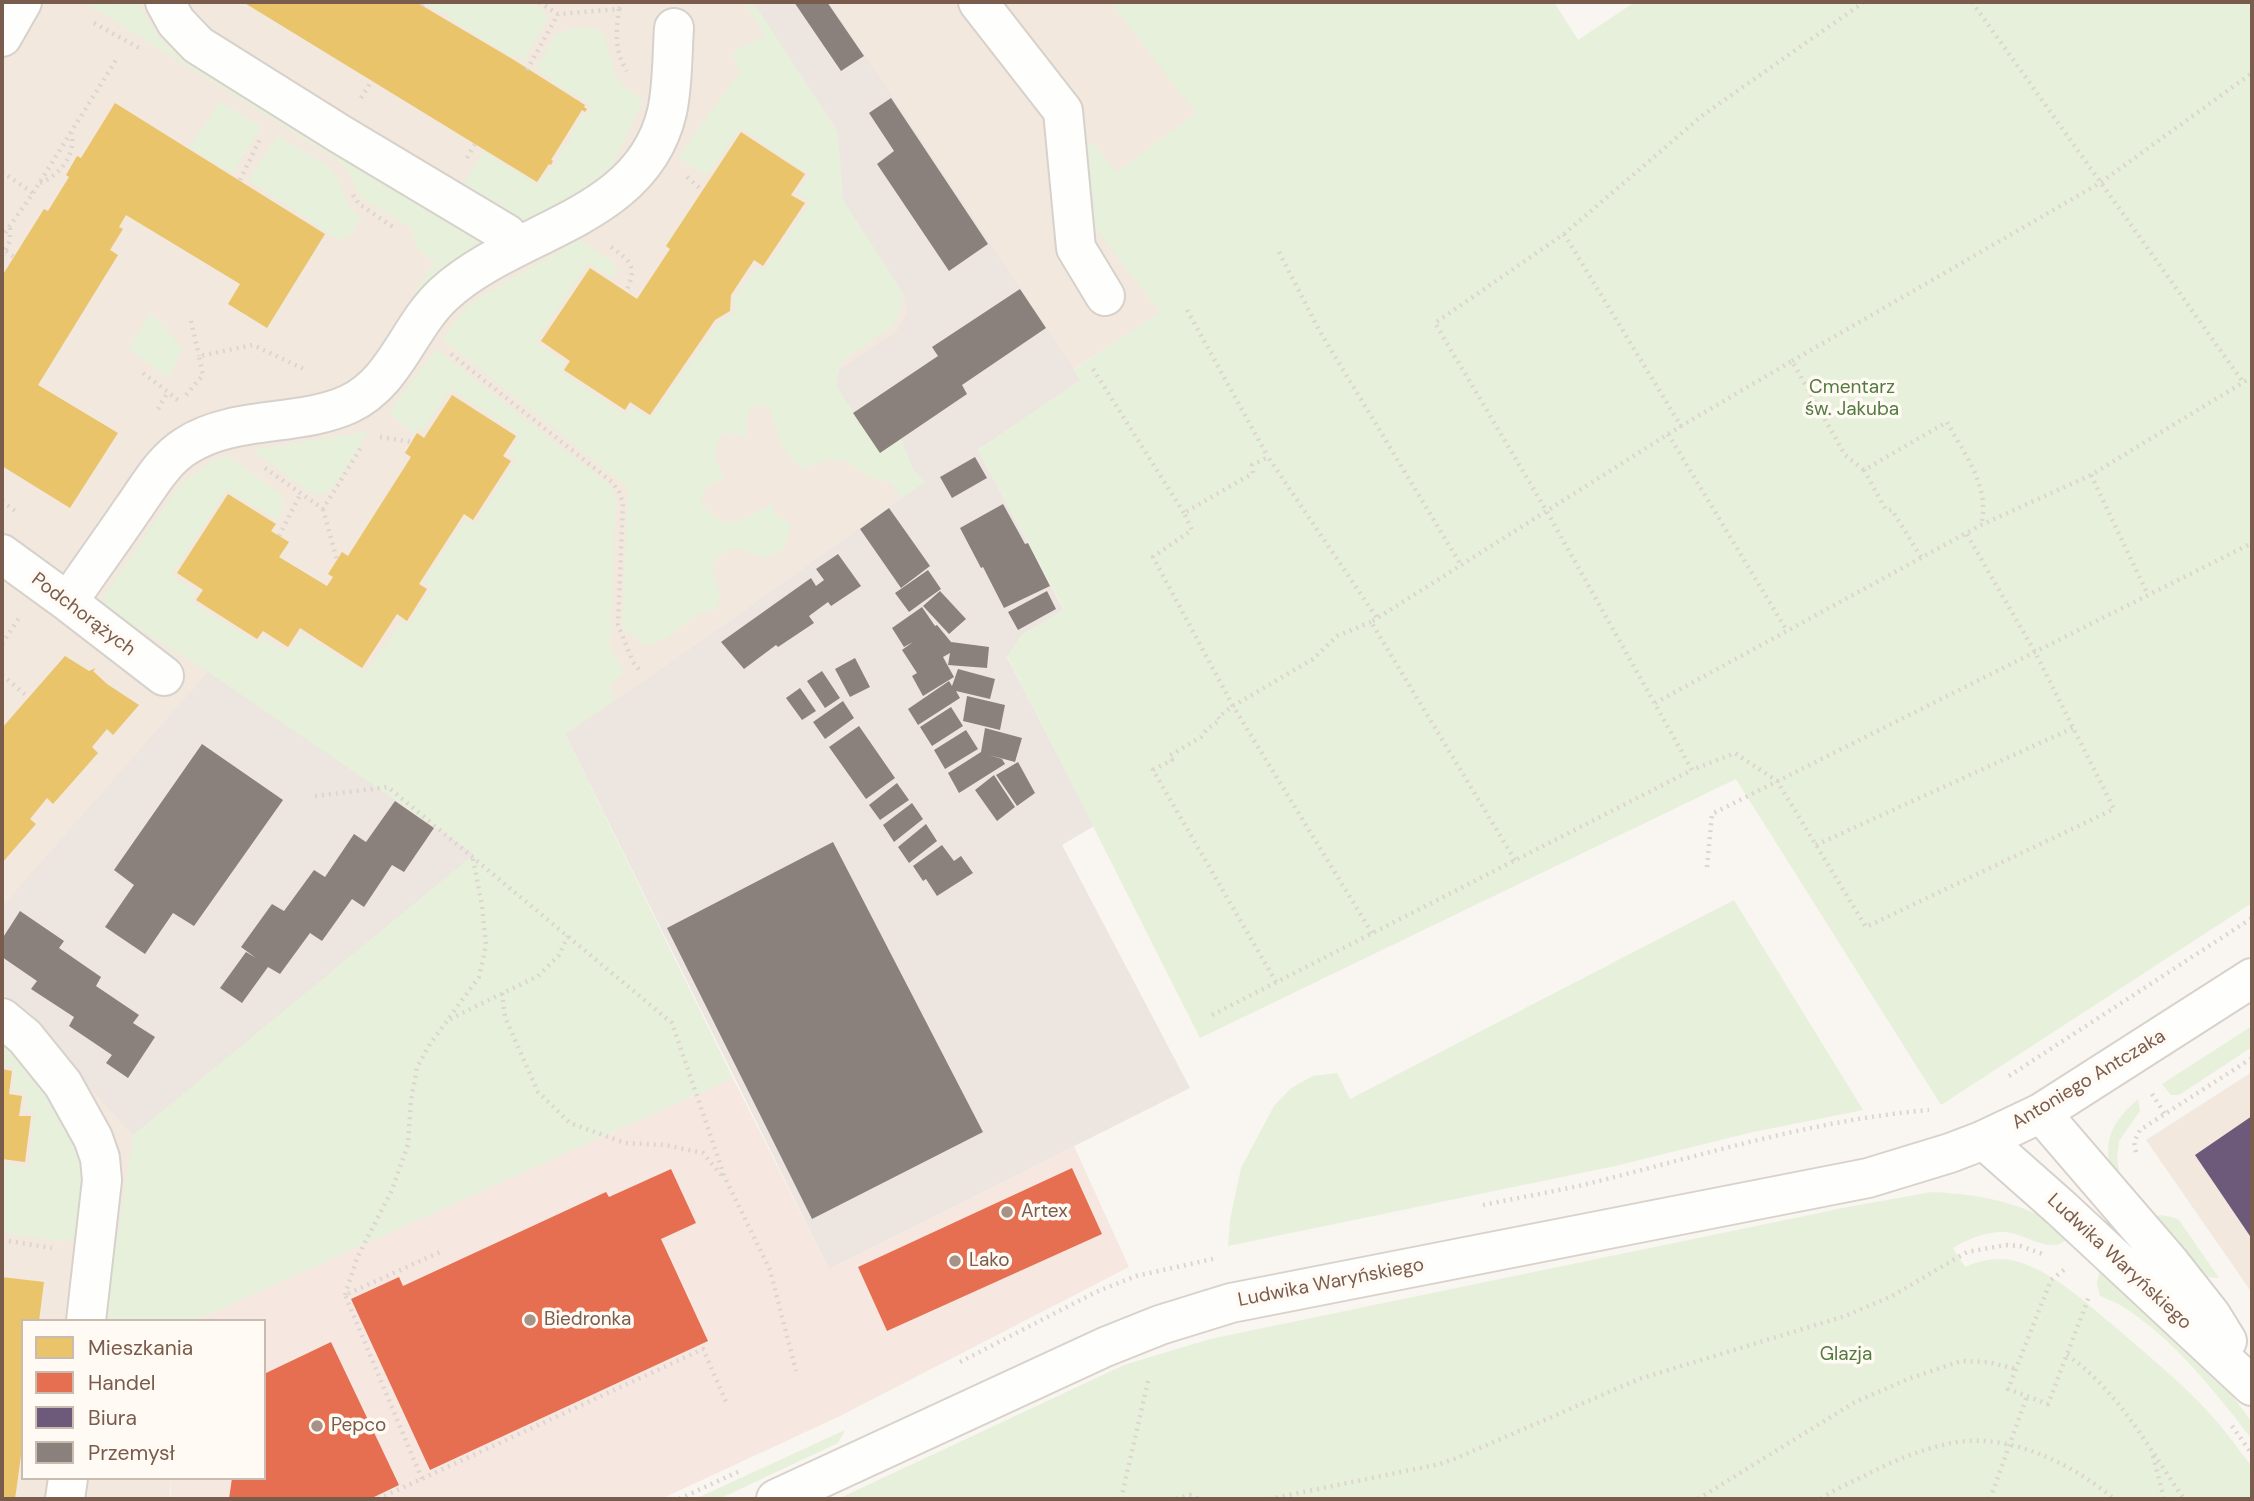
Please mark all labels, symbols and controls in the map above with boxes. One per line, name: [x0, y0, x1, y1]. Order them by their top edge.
park label: Cmentarz św. Jakuba: [1805, 377, 1899, 421]
street label: Podchorążych: [27, 569, 139, 661]
street label: Antoniego Antczaka: [2008, 1025, 2170, 1135]
street label: Ludwika Waryńskiego: [2042, 1189, 2196, 1335]
place label: Artex: [1021, 1201, 1068, 1223]
marker: Artex: [999, 1204, 1015, 1220]
place label: Lako: [969, 1250, 1010, 1272]
marker: Lako: [947, 1253, 963, 1269]
street label: Ludwika Waryńskiego: [1236, 1254, 1426, 1312]
place label: Biedronka: [544, 1309, 631, 1331]
marker: Biedronka: [522, 1312, 538, 1328]
legend: [21, 1319, 266, 1480]
text: Mieszkania: [88, 1334, 193, 1362]
park label: Glazja: [1820, 1344, 1872, 1366]
text: Handel: [88, 1369, 156, 1397]
text: Biura: [88, 1404, 137, 1432]
place label: Pepco: [331, 1415, 386, 1437]
marker: Pepco: [309, 1418, 325, 1434]
text: Przemysł: [88, 1439, 175, 1467]

